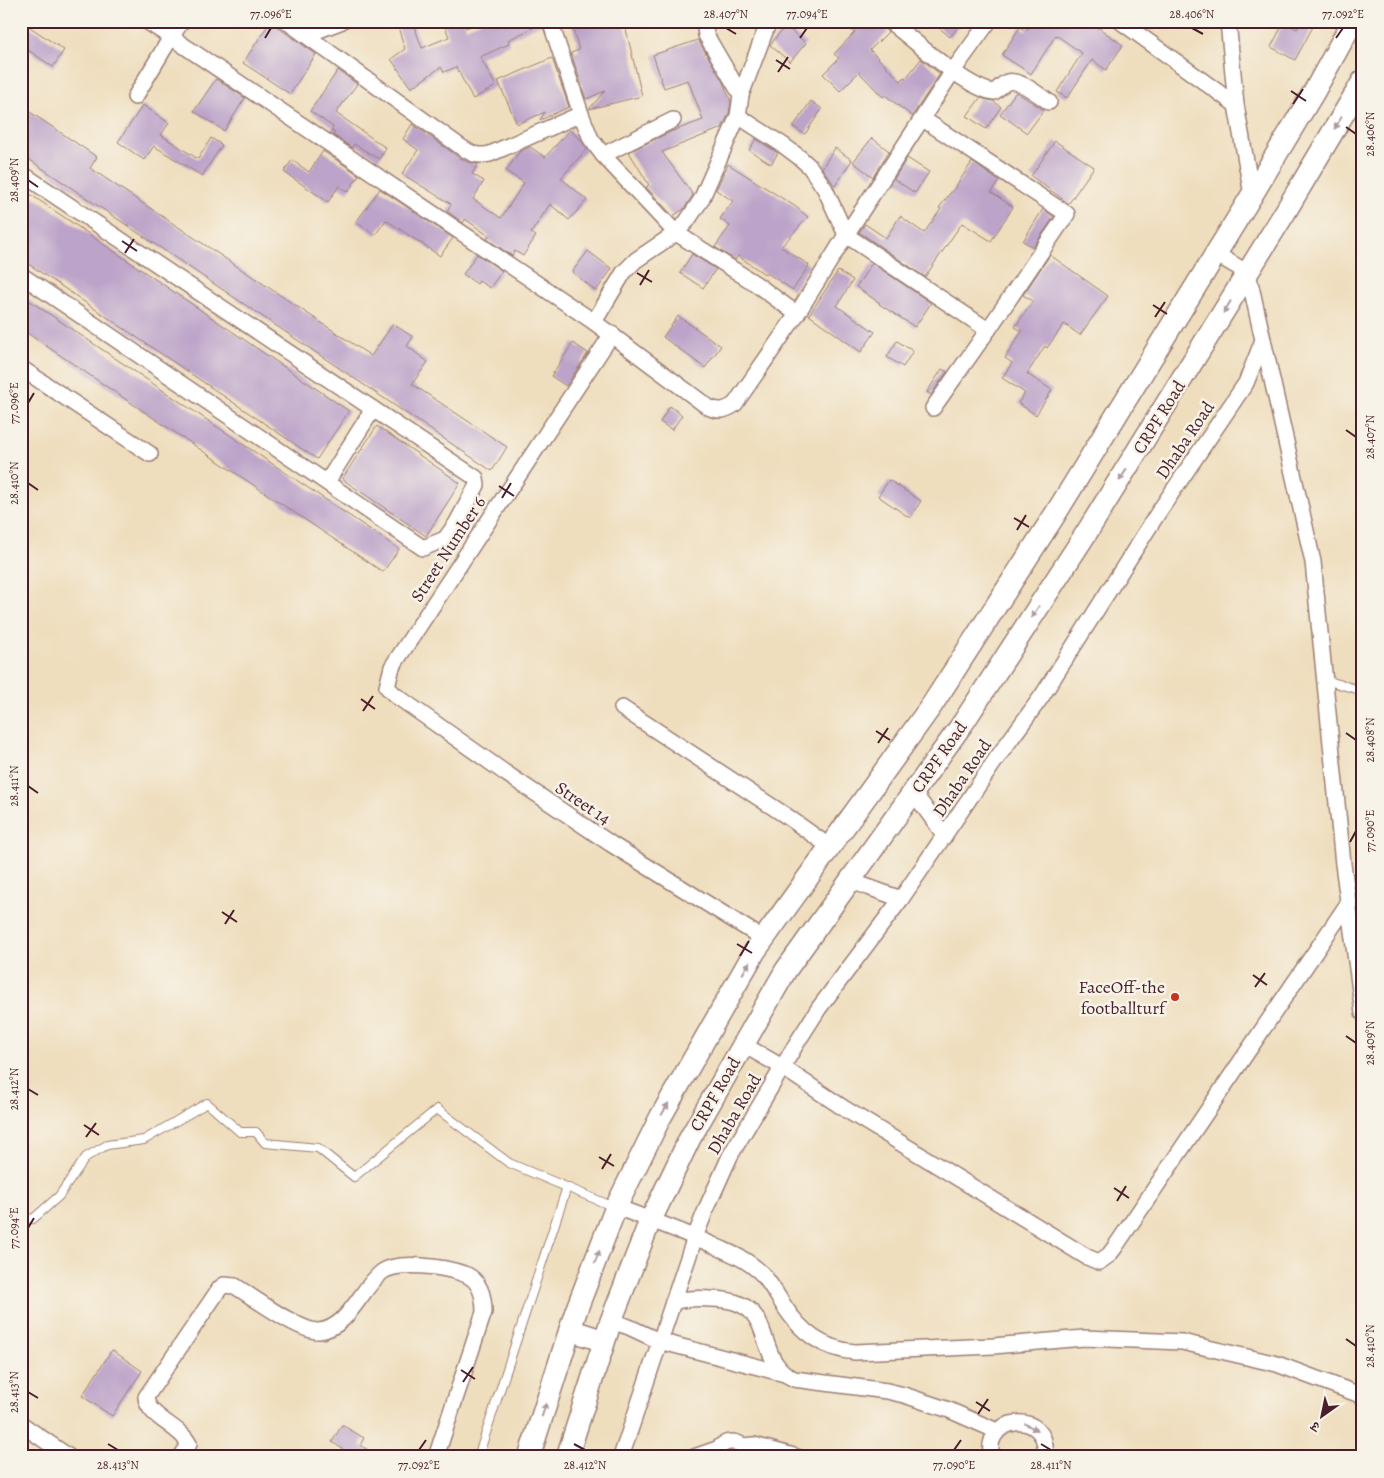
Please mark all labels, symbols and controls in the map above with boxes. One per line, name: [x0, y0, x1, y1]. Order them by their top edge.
text: 77.096°E: [250, 6, 292, 22]
text: 28.407°N: [704, 6, 749, 22]
text: 77.094°E: [786, 6, 828, 22]
text: 28.406°N: [1170, 6, 1215, 22]
text: 77.092°E: [1322, 6, 1364, 22]
text: 28.406°N: [1362, 111, 1378, 156]
one-way arrow: [1334, 115, 1342, 130]
text: 28.409°N: [6, 157, 22, 202]
one-way arrow: [1222, 300, 1231, 313]
street label: CRPF Road: [1127, 375, 1191, 458]
text: 77.096°E: [6, 382, 22, 424]
street label: Dhaba Road: [1150, 396, 1220, 484]
text: 28.407°N: [1362, 414, 1378, 459]
text: 28.410°N: [6, 461, 22, 505]
one-way arrow: [1118, 468, 1127, 481]
street label: Street Number 6: [405, 492, 491, 606]
one-way arrow: [1031, 605, 1040, 618]
street label: CRPF Road: [906, 716, 973, 798]
text: 28.408°N: [1362, 717, 1378, 763]
street label: Dhaba Road: [927, 734, 997, 822]
text: 28.411°N: [6, 765, 22, 807]
street label: Street 14: [551, 776, 615, 830]
text: 77.090°E: [1362, 810, 1378, 852]
one-way arrow: [741, 962, 750, 975]
place label: FaceOff-the footballturf: [1078, 975, 1168, 1020]
marker: FaceOff-the footballturf: [1169, 991, 1181, 1003]
text: 28.409°N: [1362, 1020, 1378, 1065]
street label: CRPF Road: [684, 1052, 746, 1136]
text: 28.412°N: [6, 1067, 22, 1110]
street label: Dhaba Road: [701, 1069, 767, 1159]
one-way arrow: [660, 1103, 669, 1116]
text: 77.094°E: [6, 1207, 22, 1249]
one-way arrow: [593, 1249, 601, 1264]
text: 28.410°N: [1362, 1324, 1378, 1368]
text: 28.413°N: [6, 1371, 22, 1413]
north arrow: [1296, 1390, 1346, 1440]
one-way arrow: [541, 1403, 548, 1418]
text: उ: [1306, 1416, 1324, 1437]
one-way arrow: [1023, 1423, 1038, 1431]
text: 28.413°N: [97, 1457, 139, 1473]
text: 77.092°E: [398, 1457, 440, 1473]
text: 28.412°N: [564, 1457, 607, 1473]
text: 77.090°E: [933, 1457, 975, 1473]
text: 28.411°N: [1030, 1457, 1072, 1473]

